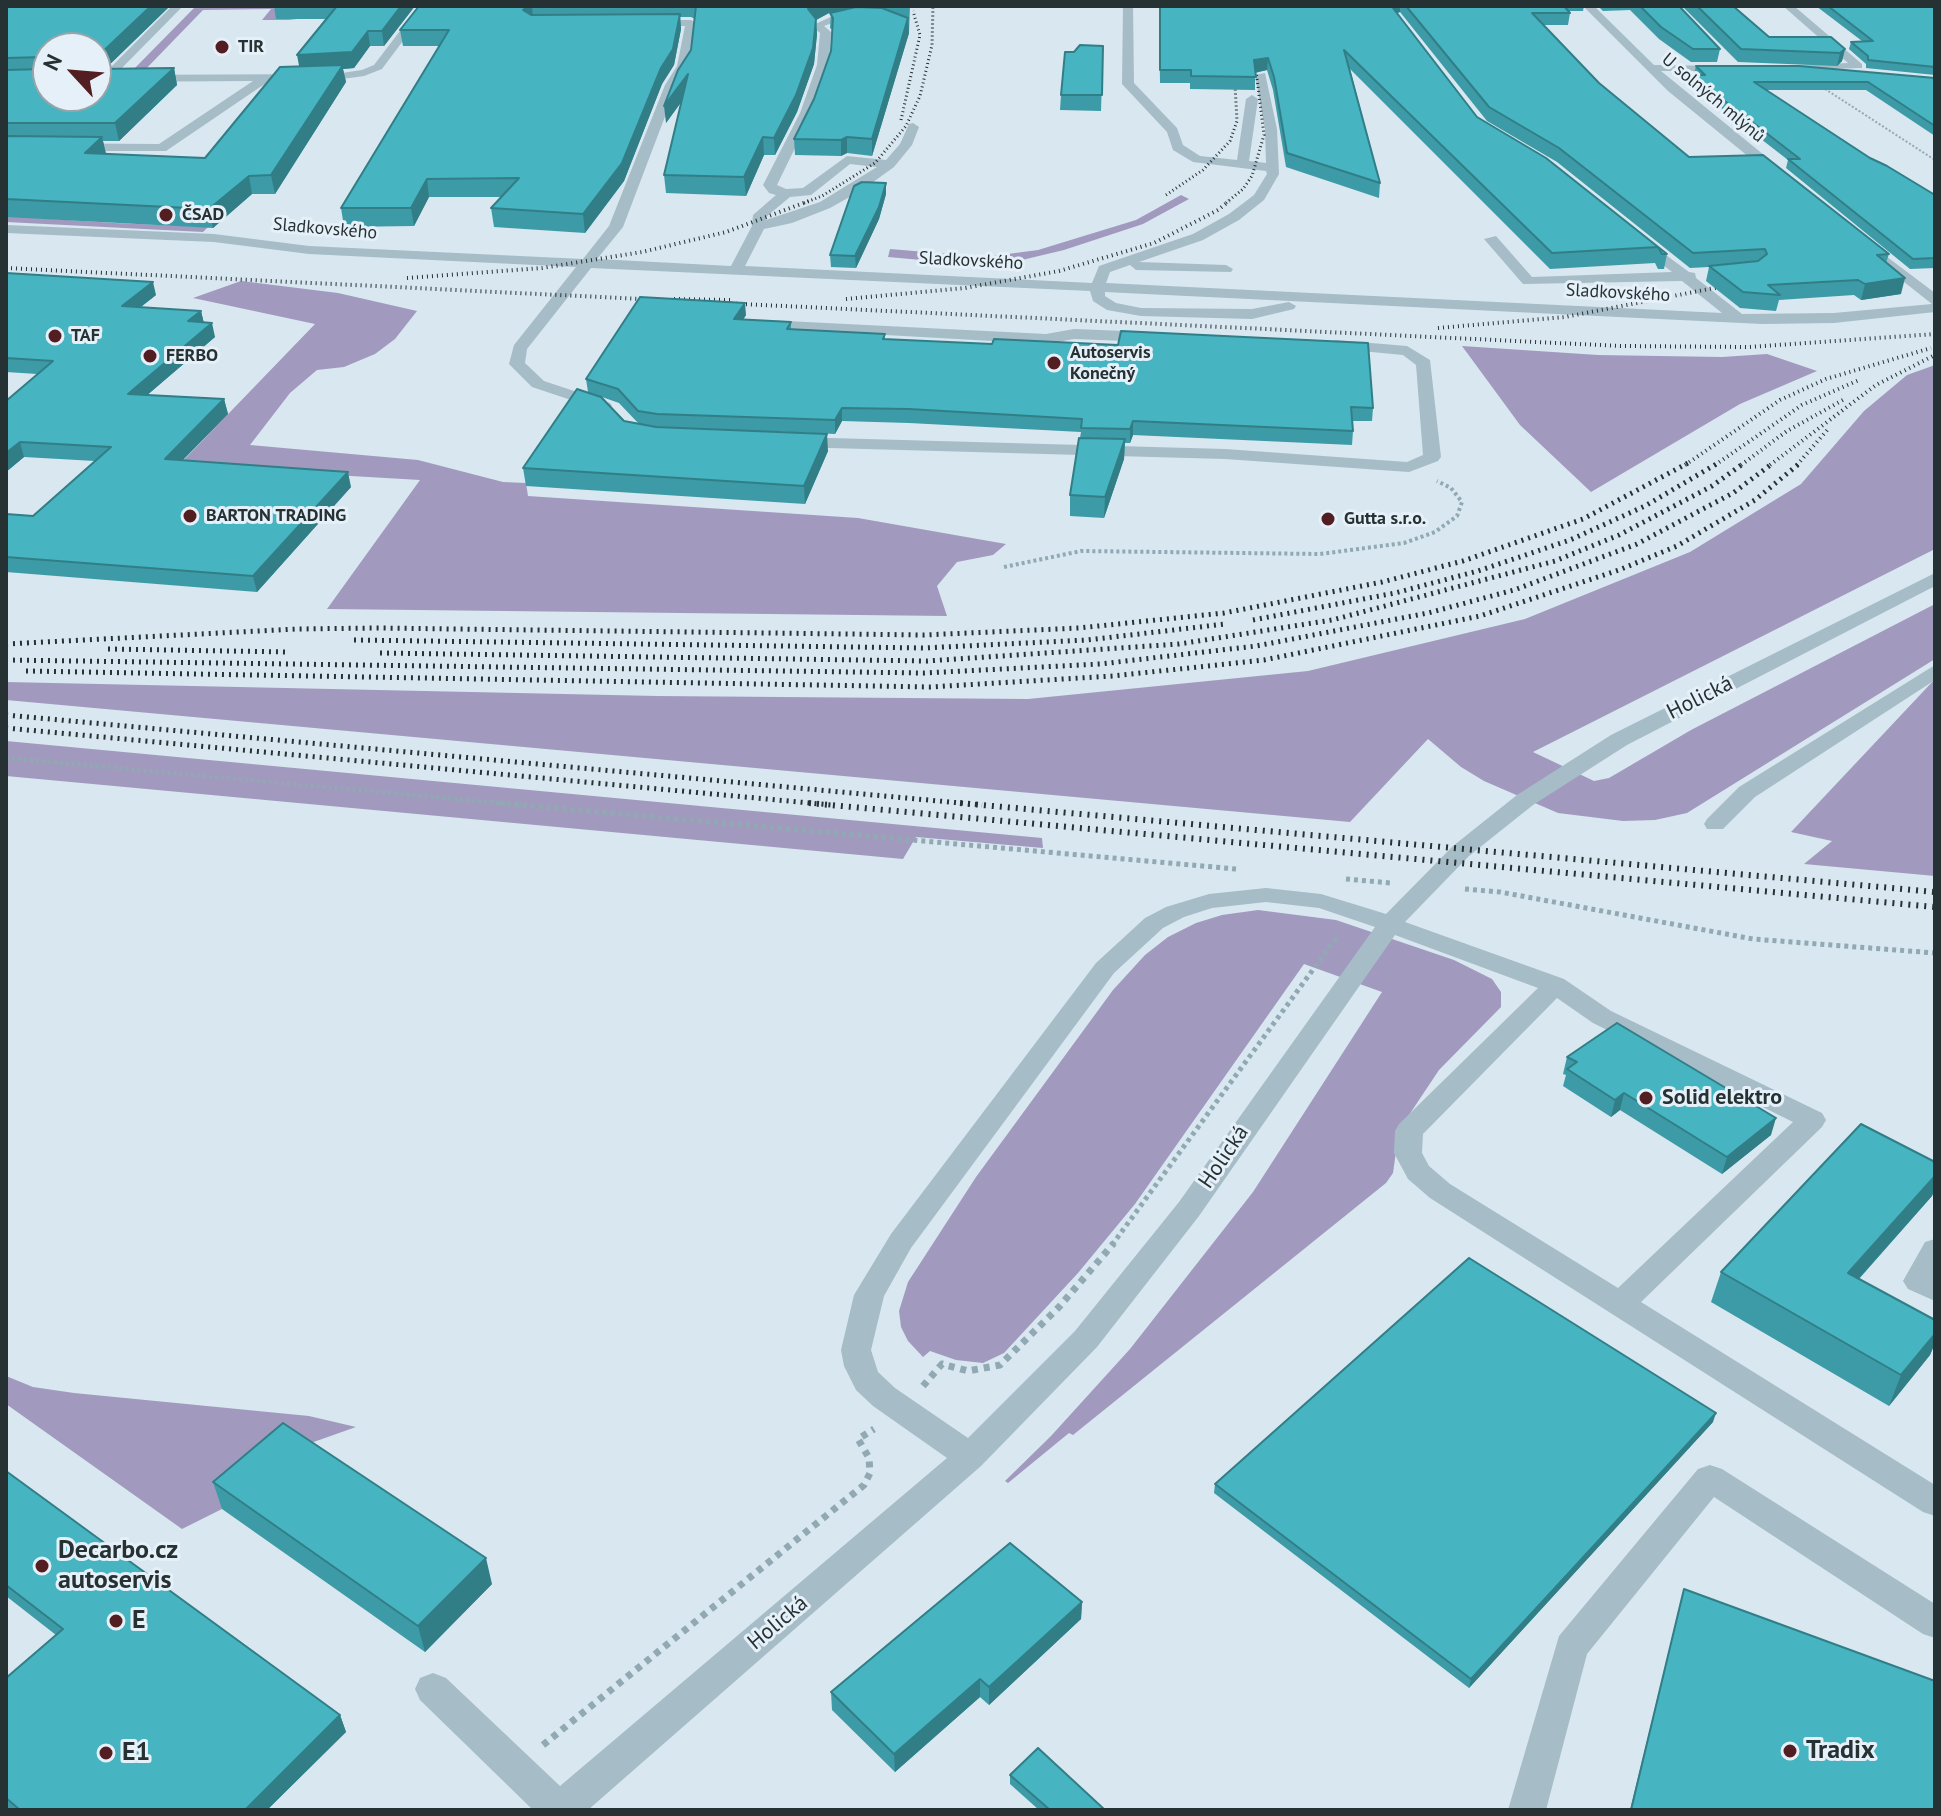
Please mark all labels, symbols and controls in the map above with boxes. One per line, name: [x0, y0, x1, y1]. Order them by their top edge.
north arrow: [32, 32, 112, 112]
place label: TIR: [238, 36, 264, 58]
marker: TIR: [213, 38, 231, 56]
street label: U solných mlýnů: [1657, 49, 1769, 147]
text: N: [36, 50, 68, 75]
place label: ČSAD: [182, 204, 224, 226]
marker: ČSAD: [157, 206, 175, 224]
street label: Sladkovského: [272, 214, 378, 244]
street label: Sladkovského: [918, 247, 1024, 275]
street label: Sladkovského: [1565, 279, 1671, 307]
place label: TAF: [71, 325, 100, 347]
marker: TAF: [46, 327, 64, 345]
place label: Autoservis Konečný: [1070, 342, 1151, 384]
place label: FERBO: [166, 345, 218, 367]
marker: FERBO: [141, 347, 159, 365]
marker: Autoservis Konečný: [1045, 354, 1063, 372]
place label: BARTON TRADING: [206, 505, 346, 527]
marker: BARTON TRADING: [181, 507, 199, 525]
place label: Gutta s.r.o.: [1344, 508, 1426, 530]
marker: Gutta s.r.o.: [1319, 510, 1337, 528]
street label: Holická: [1663, 670, 1737, 726]
place label: Solid elektro: [1662, 1085, 1782, 1111]
marker: Solid elektro: [1637, 1089, 1655, 1107]
street label: Holická: [1193, 1120, 1255, 1194]
place label: Decarbo.cz autoservis: [58, 1535, 178, 1596]
marker: Decarbo.cz autoservis: [33, 1557, 51, 1575]
street label: Holická: [743, 1590, 813, 1656]
place label: E: [132, 1605, 146, 1637]
marker: E: [107, 1612, 125, 1630]
place label: Tradix: [1806, 1735, 1875, 1767]
place label: E1: [122, 1737, 150, 1769]
marker: Tradix: [1781, 1742, 1799, 1760]
marker: E1: [97, 1744, 115, 1762]

